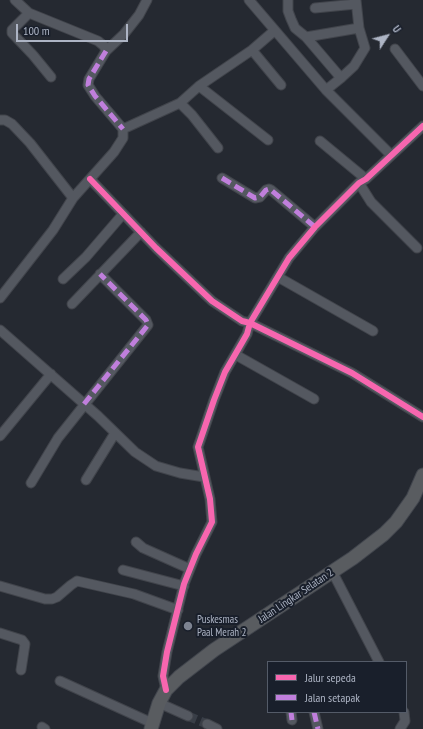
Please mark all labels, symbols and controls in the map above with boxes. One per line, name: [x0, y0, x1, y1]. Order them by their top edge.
scale bar: [18, 16, 130, 42]
north arrow: [367, 16, 407, 56]
text: 100 m: [23, 23, 50, 38]
text: U: [389, 23, 404, 35]
street label: Jalan Lingkar Selatan 2: [256, 566, 336, 626]
place label: Puskesmas Paal Merah 2: [197, 613, 246, 639]
marker: Puskesmas Paal Merah 2: [182, 620, 194, 632]
legend: [267, 661, 407, 713]
text: Jalur sepeda: [305, 670, 356, 685]
text: Jalan setapak: [305, 690, 360, 705]

